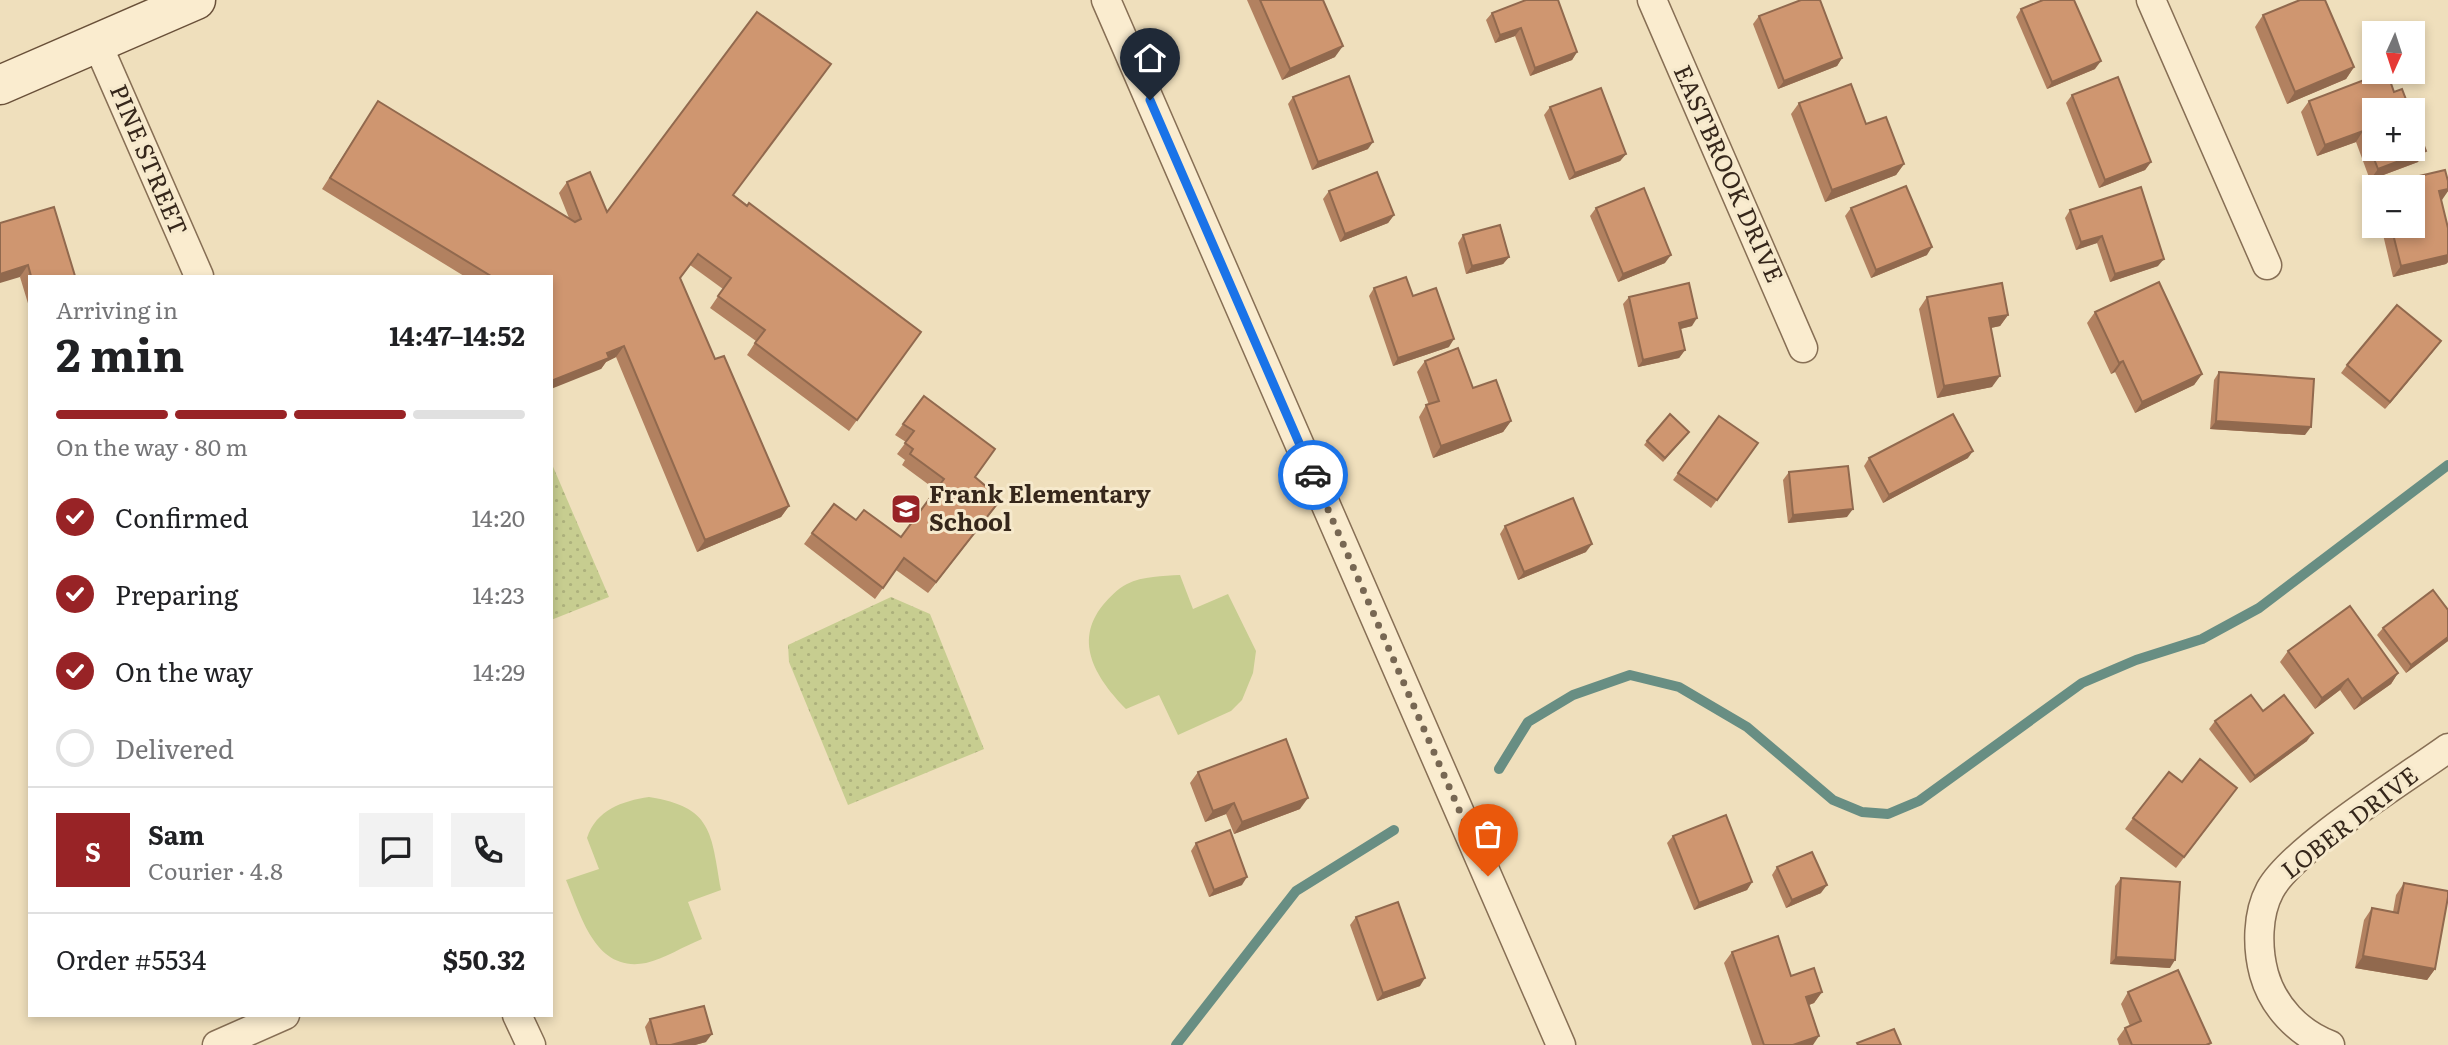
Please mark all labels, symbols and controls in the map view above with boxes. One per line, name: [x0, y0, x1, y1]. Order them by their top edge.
north arrow: [2362, 21, 2426, 84]
map controls: [2362, 21, 2425, 238]
pin: [1120, 28, 1180, 100]
icon: home: [1131, 39, 1169, 77]
street label: EASTBROOK DRIVE: [1667, 59, 1794, 287]
street label: PINE STREET: [103, 78, 198, 240]
button: +: [2362, 98, 2425, 161]
button: −: [2362, 175, 2425, 238]
text: Arriving in: [56, 292, 178, 326]
text: 14:47–14:52: [389, 315, 525, 354]
text: 2 min: [56, 318, 185, 386]
text: On the way · 80 m: [56, 429, 248, 463]
courier: [1278, 440, 1348, 510]
icon: car: [1294, 456, 1332, 494]
place label: Frank Elementary School: [929, 475, 1151, 538]
school or university icon: Frank Elementary School: [889, 492, 923, 526]
text: Confirmed: [115, 497, 249, 536]
icon: check: [56, 498, 94, 536]
text: 14:20: [472, 500, 525, 534]
text: Preparing: [115, 574, 238, 613]
icon: check: [56, 575, 94, 613]
text: 14:23: [472, 577, 525, 611]
text: On the way: [115, 651, 253, 690]
icon: check: [56, 652, 94, 690]
text: 14:29: [473, 654, 525, 688]
text: Delivered: [115, 728, 234, 767]
street label: LOBER DRIVE: [2273, 756, 2424, 886]
pin: [1458, 804, 1518, 876]
button: chat: [359, 813, 433, 887]
button: phone: [451, 813, 525, 887]
text: Sam: [148, 814, 204, 853]
icon: bag: [1469, 815, 1507, 853]
text: S: [85, 831, 101, 870]
text: Courier · 4.8: [148, 853, 283, 887]
text: Order #5534: [56, 939, 206, 978]
text: $50.32: [443, 939, 525, 978]

